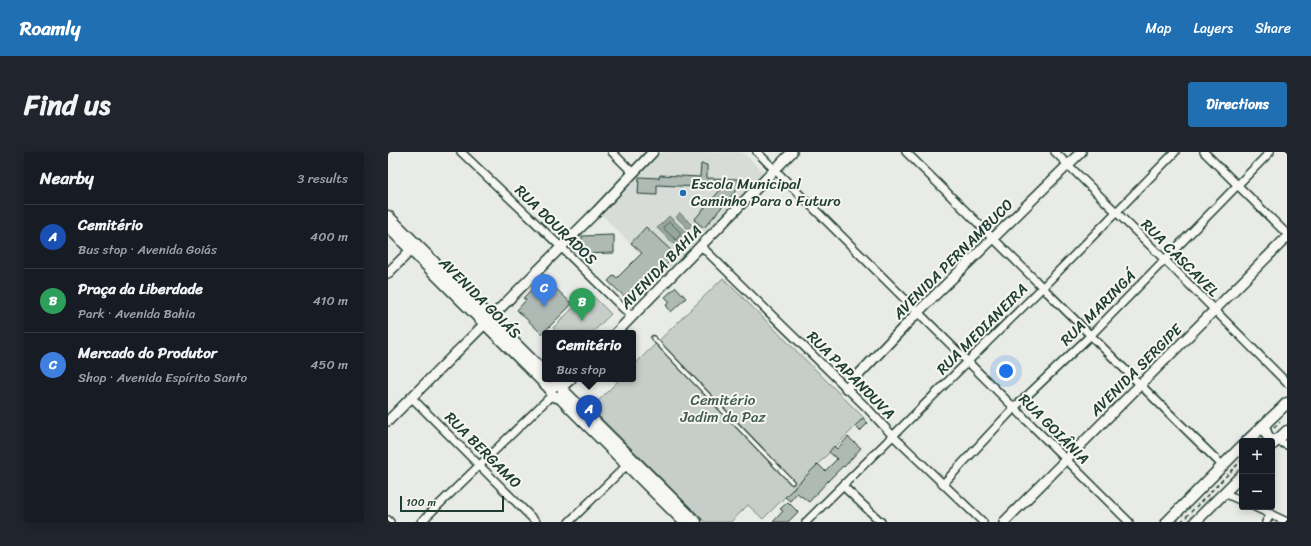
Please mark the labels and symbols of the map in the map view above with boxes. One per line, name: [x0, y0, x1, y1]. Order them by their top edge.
place label: Escola Municipal Caminho Para o Futuro: [691, 171, 841, 214]
street label: RUA DOURADOS: [508, 178, 604, 272]
marker: Escola Municipal Caminho Para o Futuro: [678, 188, 688, 198]
street label: AVENIDA PERNAMBUCO: [886, 192, 1020, 326]
street label: RUA CASCAVEL: [1135, 213, 1225, 303]
street label: AVENIDA BAHIA: [613, 219, 708, 316]
street label: AVENIDA GOIÁS: [432, 250, 528, 346]
street label: RUA MARINGÁ: [1054, 262, 1144, 352]
pin: C: [531, 274, 557, 307]
street label: RUA MEDIANEIRA: [930, 277, 1034, 381]
pin: B: [569, 288, 595, 321]
street label: AVENIDA SERGIPE: [1083, 316, 1190, 423]
street label: RUA PAPANDUVA: [801, 325, 901, 425]
your location: [996, 361, 1016, 381]
park label: Cemitério Jadim da Paz: [679, 387, 766, 430]
street label: RUA GOIÂNIA: [1012, 387, 1096, 471]
pin: A: [576, 395, 602, 428]
street label: RUA BERGAMO: [438, 405, 528, 495]
scale bar: [400, 494, 504, 513]

